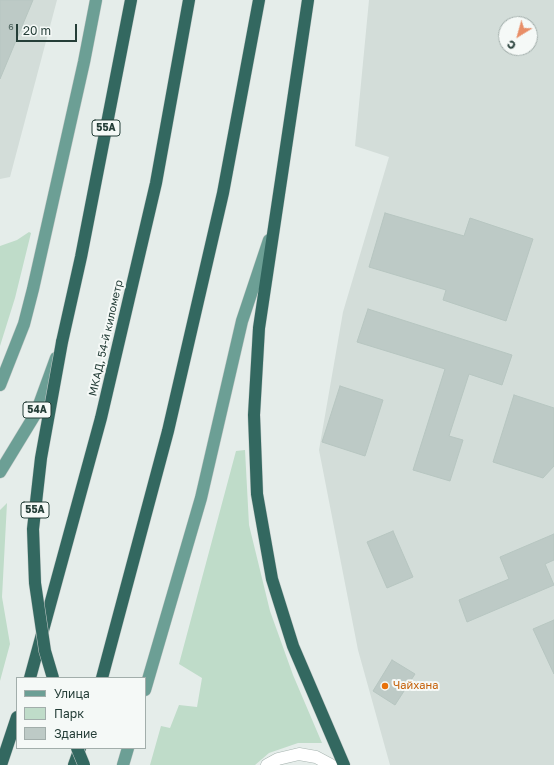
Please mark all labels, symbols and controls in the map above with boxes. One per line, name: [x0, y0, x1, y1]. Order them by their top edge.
scale bar: [18, 16, 79, 42]
north arrow: [498, 16, 538, 56]
house number: 6: [8, 22, 14, 32]
text: 20 m: [23, 23, 51, 38]
text: С: [504, 38, 518, 53]
road number: 55А: [92, 120, 120, 136]
street label: МКАД, 54-й километр: [86, 279, 126, 397]
road number: 54А: [23, 402, 51, 418]
road number: 55А: [21, 502, 49, 518]
legend: [16, 677, 146, 749]
place label: Чайхана: [393, 679, 438, 693]
marker: Чайхана: [380, 681, 390, 691]
text: Улица: [54, 686, 90, 701]
text: Парк: [54, 706, 84, 721]
text: Здание: [54, 726, 97, 741]

